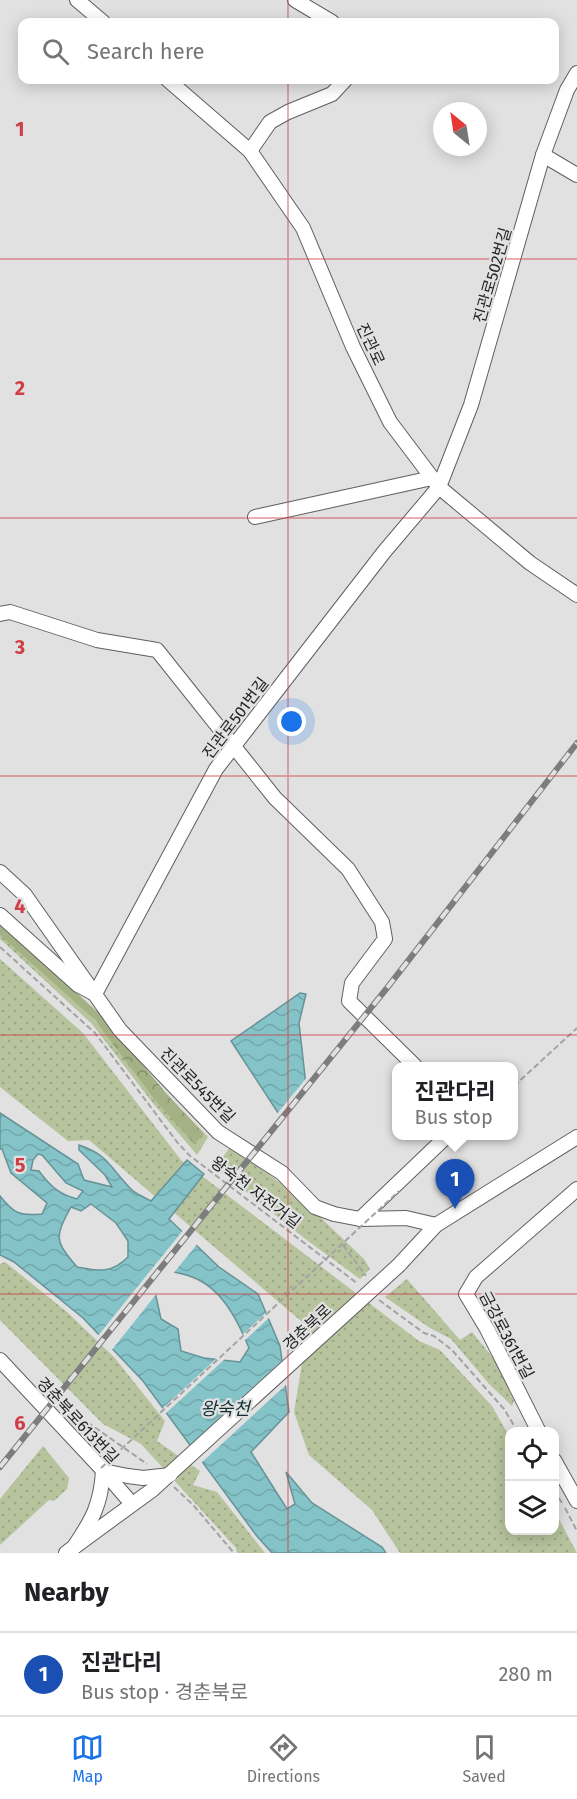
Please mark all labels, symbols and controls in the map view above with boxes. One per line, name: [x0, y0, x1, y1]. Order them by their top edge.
search box: [18, 18, 559, 84]
icon: search: [39, 35, 72, 68]
text: Search here: [87, 38, 205, 65]
north arrow: [433, 102, 487, 156]
text: 1: [15, 117, 25, 141]
street label: 진관로502번길: [470, 225, 515, 325]
street label: 진관로: [353, 320, 389, 368]
text: 2: [15, 376, 25, 400]
text: 3: [14, 635, 25, 659]
street label: 진관로501번길: [199, 674, 272, 763]
your location: [277, 707, 306, 736]
text: 4: [14, 894, 26, 918]
street label: 진관로545번길: [156, 1044, 239, 1127]
popup: [392, 1062, 518, 1140]
text: 진관다리: [415, 1078, 495, 1105]
text: Bus stop: [415, 1105, 493, 1129]
text: 5: [15, 1153, 26, 1177]
street label: 왕숙천 자전거길: [207, 1153, 304, 1232]
pin: 1: [436, 1160, 474, 1209]
street label: 금강로361번길: [476, 1288, 538, 1382]
street label: 경춘북로: [279, 1300, 336, 1354]
street label: 경춘북로613번길: [33, 1373, 122, 1467]
water label: 왕숙천: [200, 1398, 252, 1420]
text: 6: [14, 1411, 26, 1435]
map controls: [505, 1427, 559, 1535]
button: locate: [505, 1427, 559, 1481]
button: layers: [505, 1481, 559, 1535]
text: Nearby: [24, 1577, 109, 1608]
text: 진관다리: [81, 1649, 162, 1676]
text: 1: [39, 1662, 48, 1686]
text: 280 m: [498, 1662, 553, 1686]
text: Bus stop · 경춘북로: [81, 1680, 248, 1704]
tab: Map: [71, 1731, 104, 1786]
tab: Directions: [247, 1731, 320, 1786]
tab: Saved: [462, 1731, 506, 1786]

